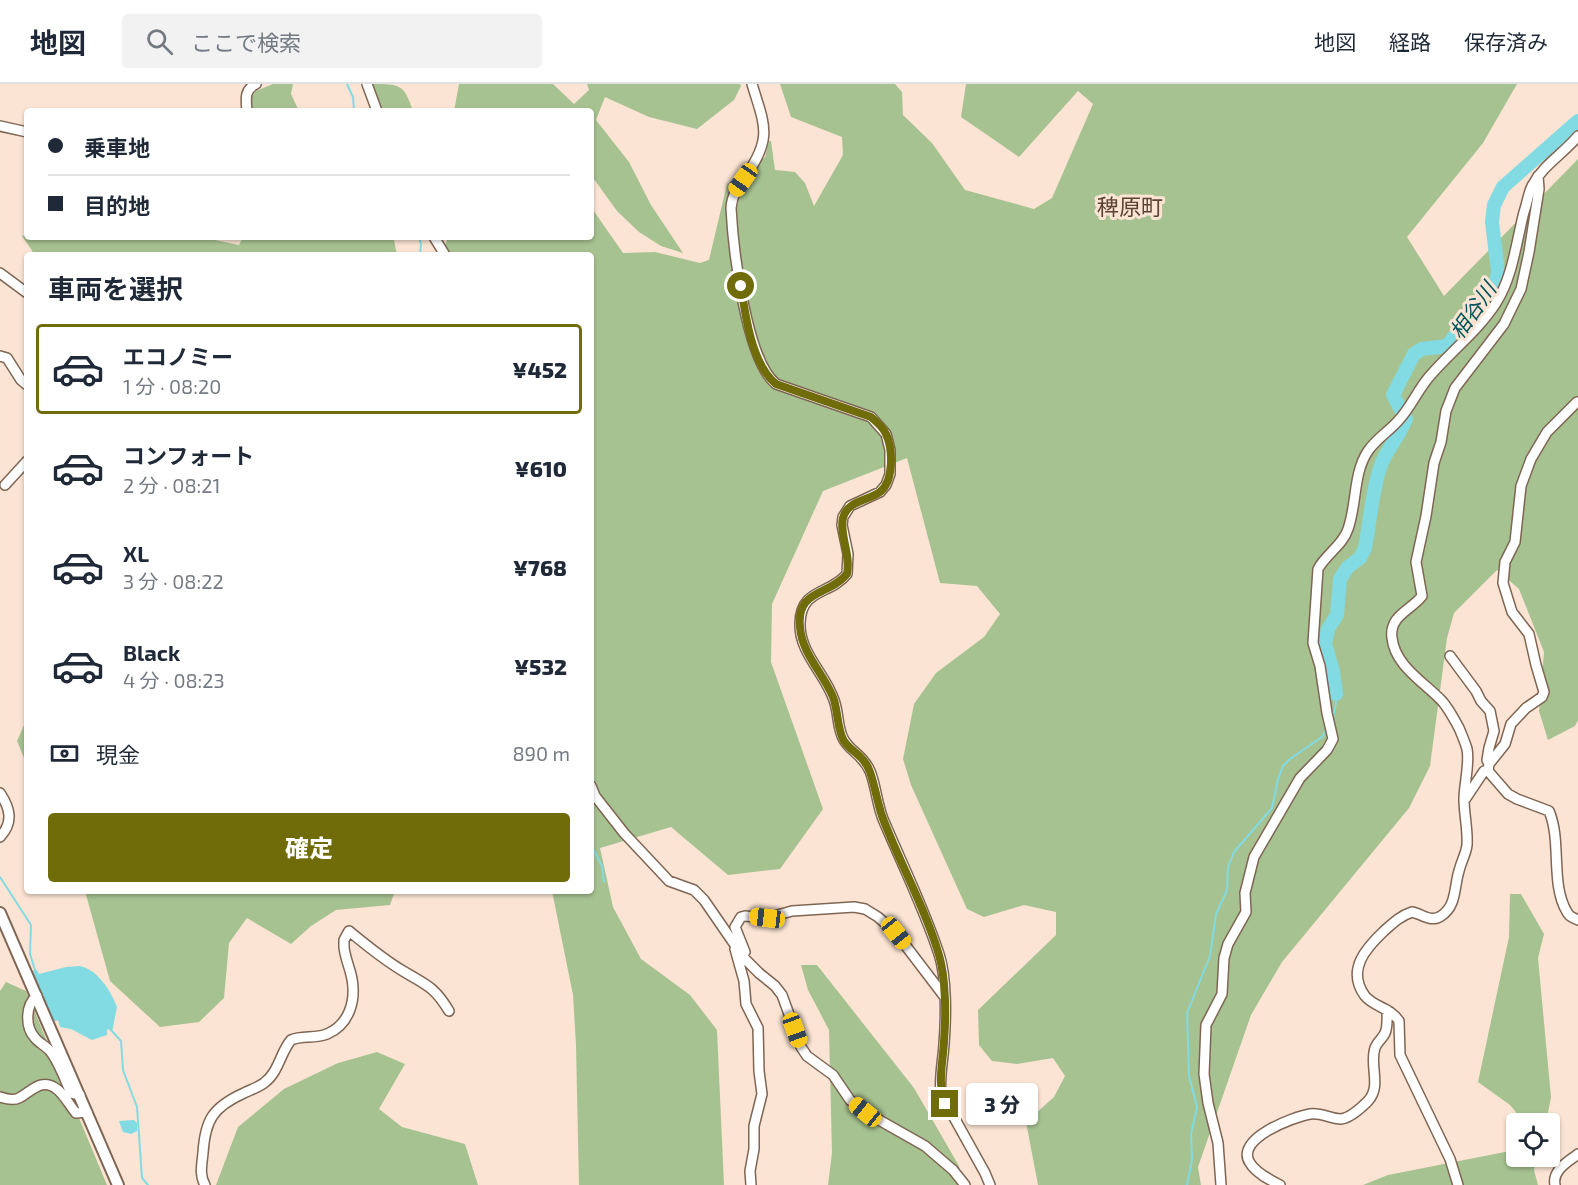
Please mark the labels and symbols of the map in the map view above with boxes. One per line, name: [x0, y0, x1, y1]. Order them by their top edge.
car: [725, 160, 761, 200]
district label: 稗原町: [1097, 193, 1163, 219]
route start: [727, 272, 754, 299]
water label: 相谷川: [1444, 275, 1501, 343]
car: [748, 907, 786, 929]
car: [878, 913, 914, 953]
car: [780, 1010, 810, 1050]
callout: 3 分: [966, 1083, 1038, 1125]
route end: [931, 1090, 958, 1117]
car: [845, 1094, 885, 1130]

